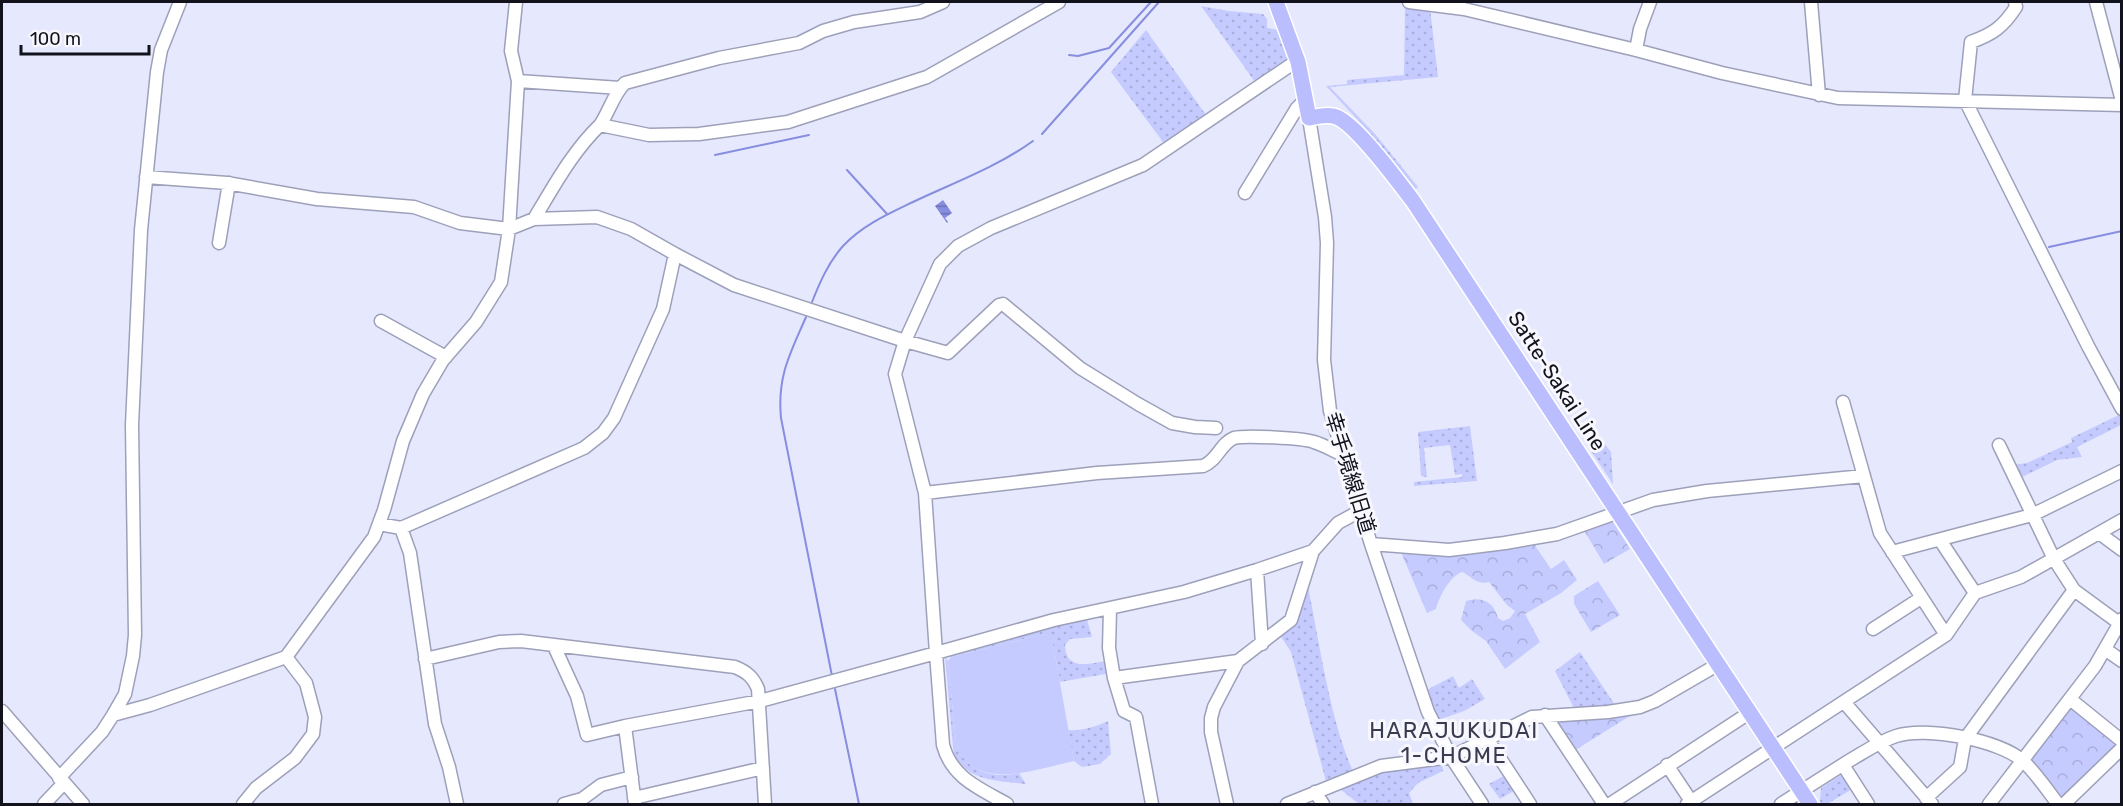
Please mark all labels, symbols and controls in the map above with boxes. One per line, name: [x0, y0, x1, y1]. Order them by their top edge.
scale bar: [21, 18, 148, 56]
text: 100 m: [30, 28, 81, 50]
street label: Satte-Sakai Line: [1503, 306, 1612, 455]
street label: 幸手境線旧道: [1320, 409, 1381, 537]
district label: HARAJUKUDAI 1-CHOME: [1369, 717, 1539, 769]

